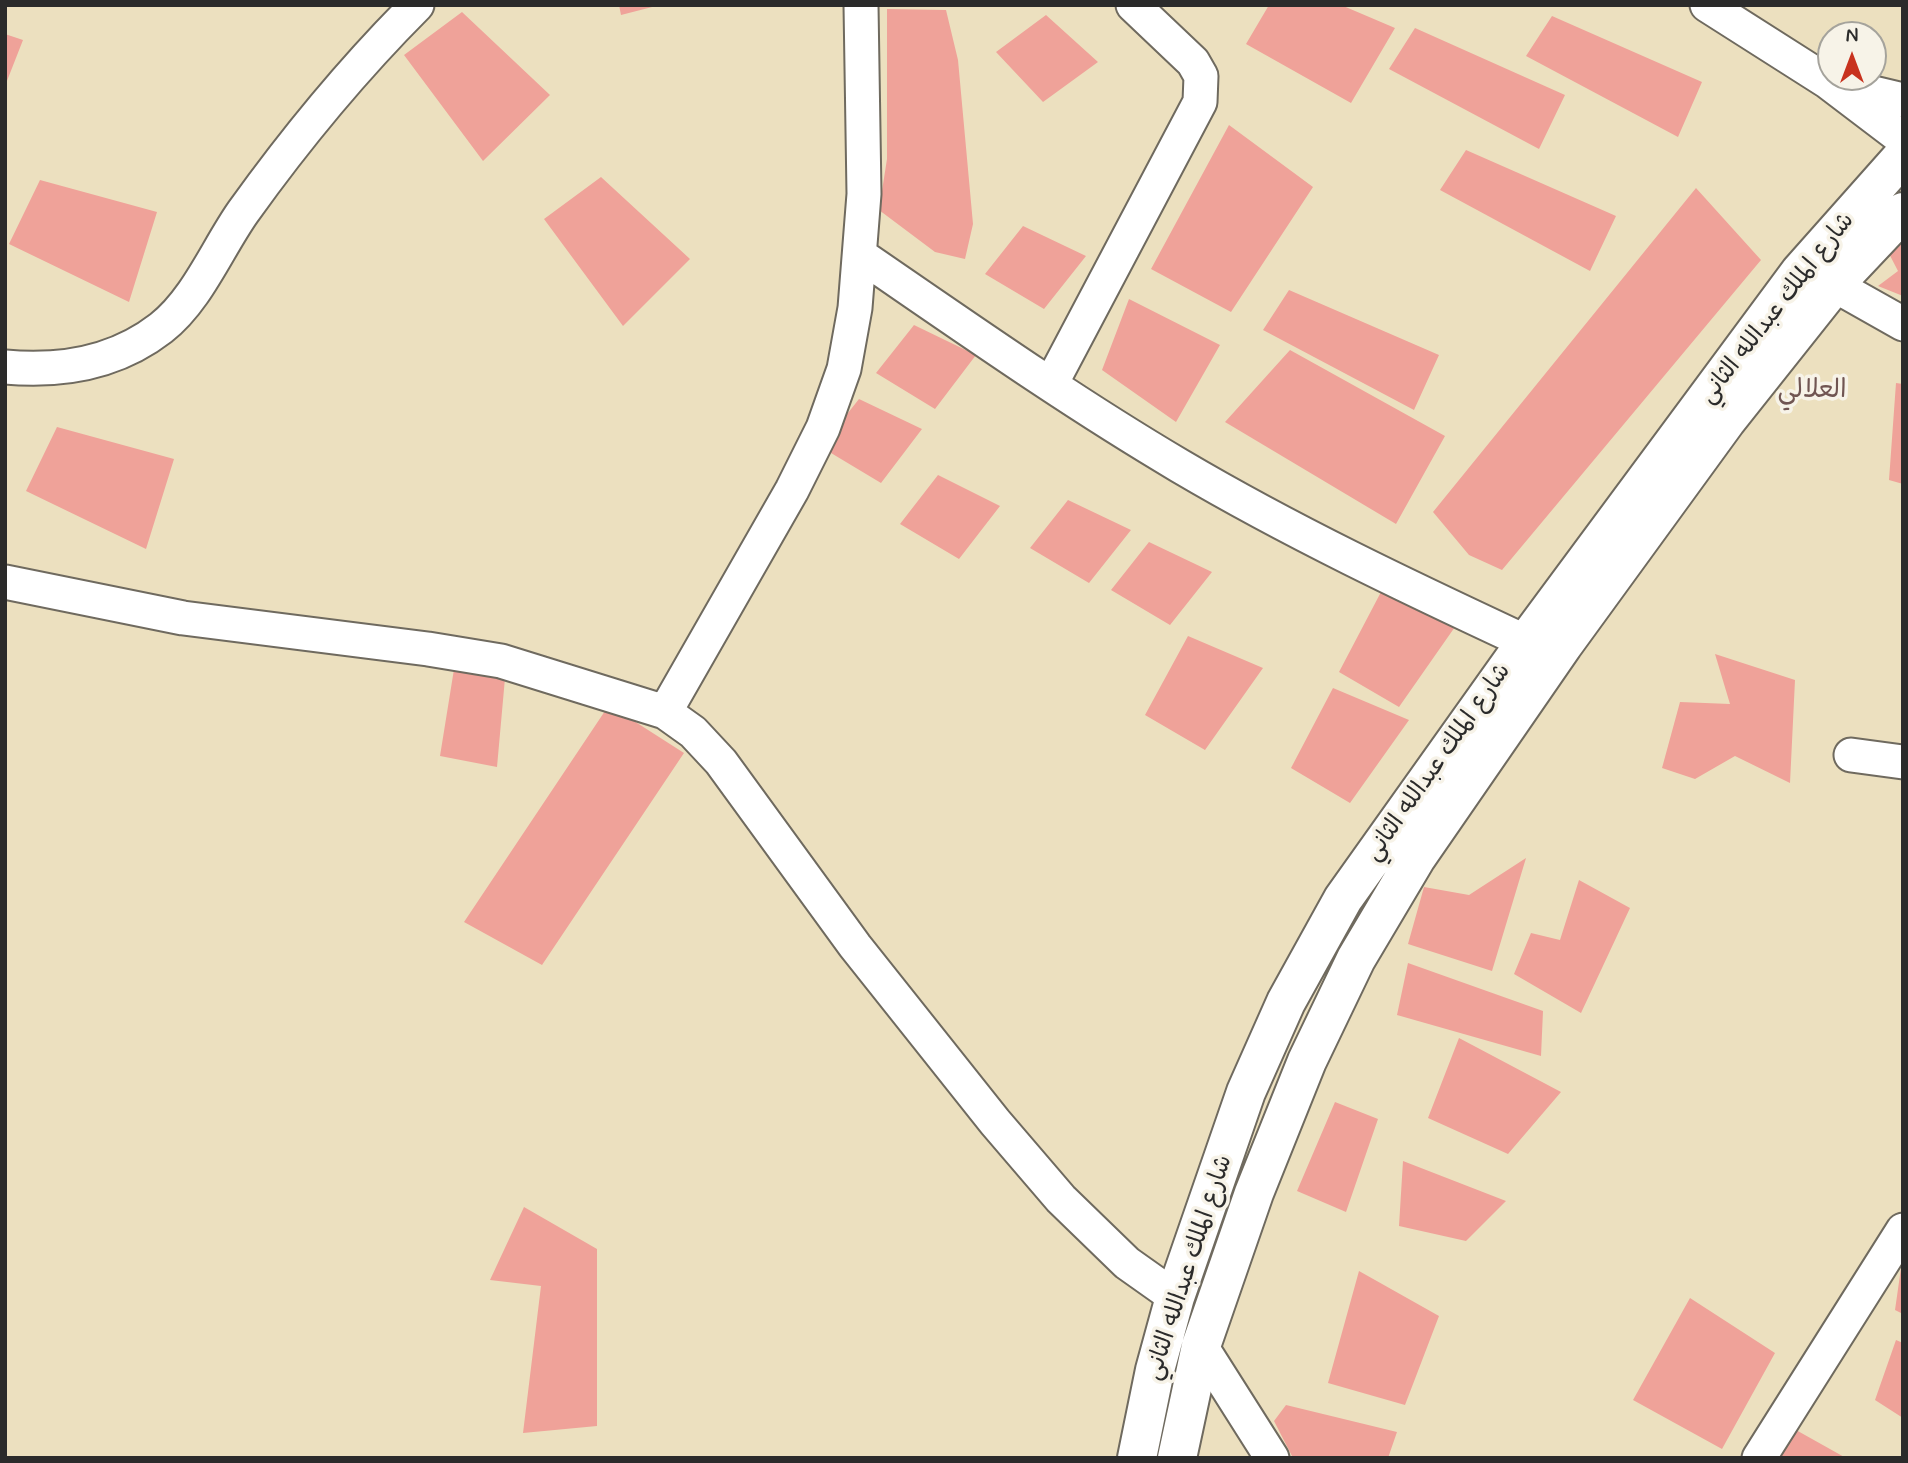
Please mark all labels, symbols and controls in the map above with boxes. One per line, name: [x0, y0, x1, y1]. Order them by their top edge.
north arrow: [1817, 21, 1887, 91]
text: N: [1846, 24, 1858, 49]
street label: شارع الملك عبدالله الثاني: [1694, 208, 1862, 410]
district label: العلالي: [1778, 376, 1846, 408]
street label: شارع الملك عبدالله الثاني: [1360, 659, 1518, 867]
street label: شارع الملك عبدالله الثاني: [1140, 1152, 1240, 1384]

